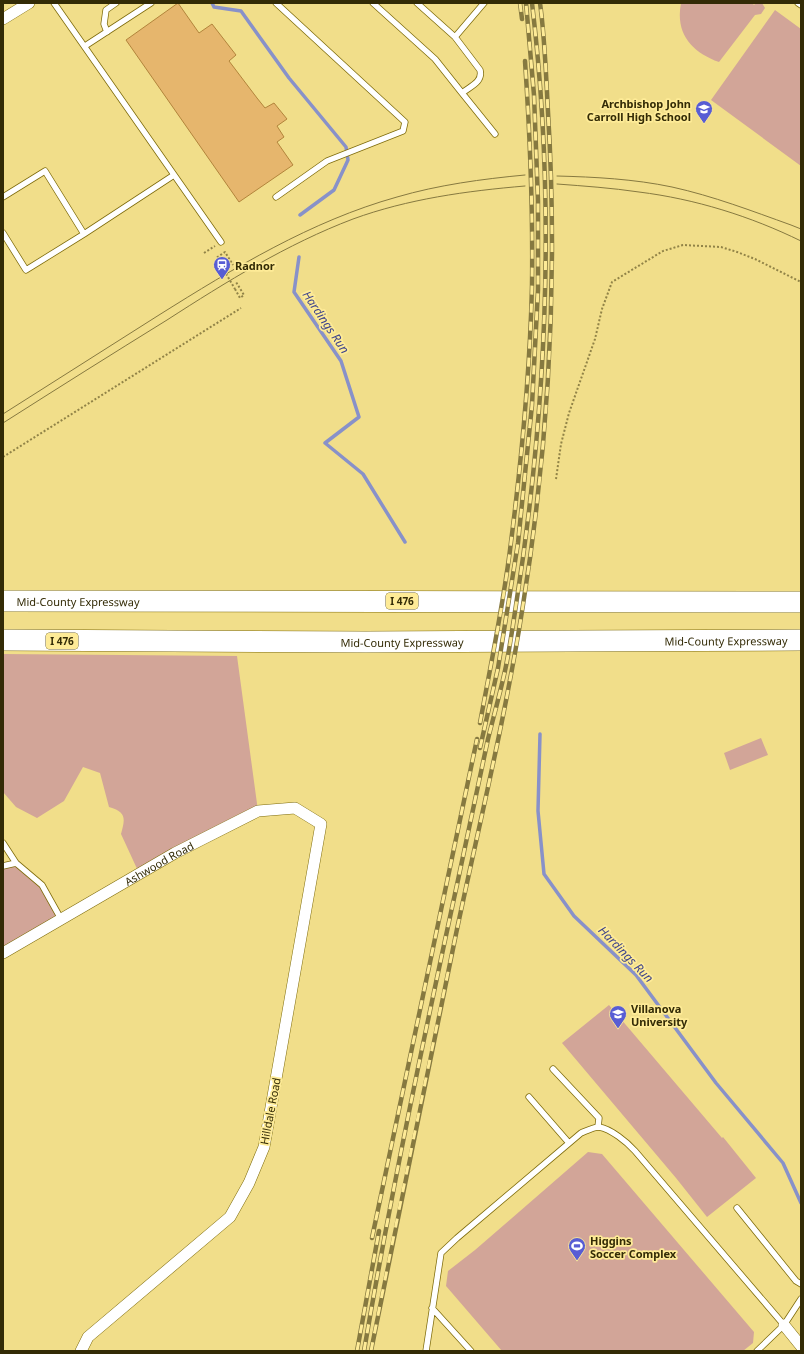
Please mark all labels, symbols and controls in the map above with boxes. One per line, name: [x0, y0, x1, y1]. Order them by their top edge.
place label: Archbishop John Carroll High School: [587, 96, 691, 124]
school or university icon: Archbishop John Carroll High School: [694, 99, 714, 124]
station icon: Radnor: [212, 255, 232, 280]
place label: Radnor: [235, 258, 275, 273]
water label: Hardings Run: [299, 287, 353, 357]
road number: I 476: [386, 593, 418, 609]
street label: Mid-County Expressway: [16, 594, 140, 609]
road number: I 476: [46, 633, 78, 649]
street label: Mid-County Expressway: [664, 633, 788, 648]
street label: Mid-County Expressway: [340, 634, 464, 650]
street label: Ashwood Road: [121, 837, 196, 888]
water label: Hardings Run: [595, 922, 657, 986]
place label: Villanova University: [631, 1001, 688, 1029]
school or university icon: Villanova University: [608, 1004, 628, 1029]
street label: Hilldale Road: [256, 1076, 284, 1146]
place label: Higgins Soccer Complex: [590, 1233, 677, 1261]
sports icon: Higgins Soccer Complex: [567, 1236, 587, 1261]

